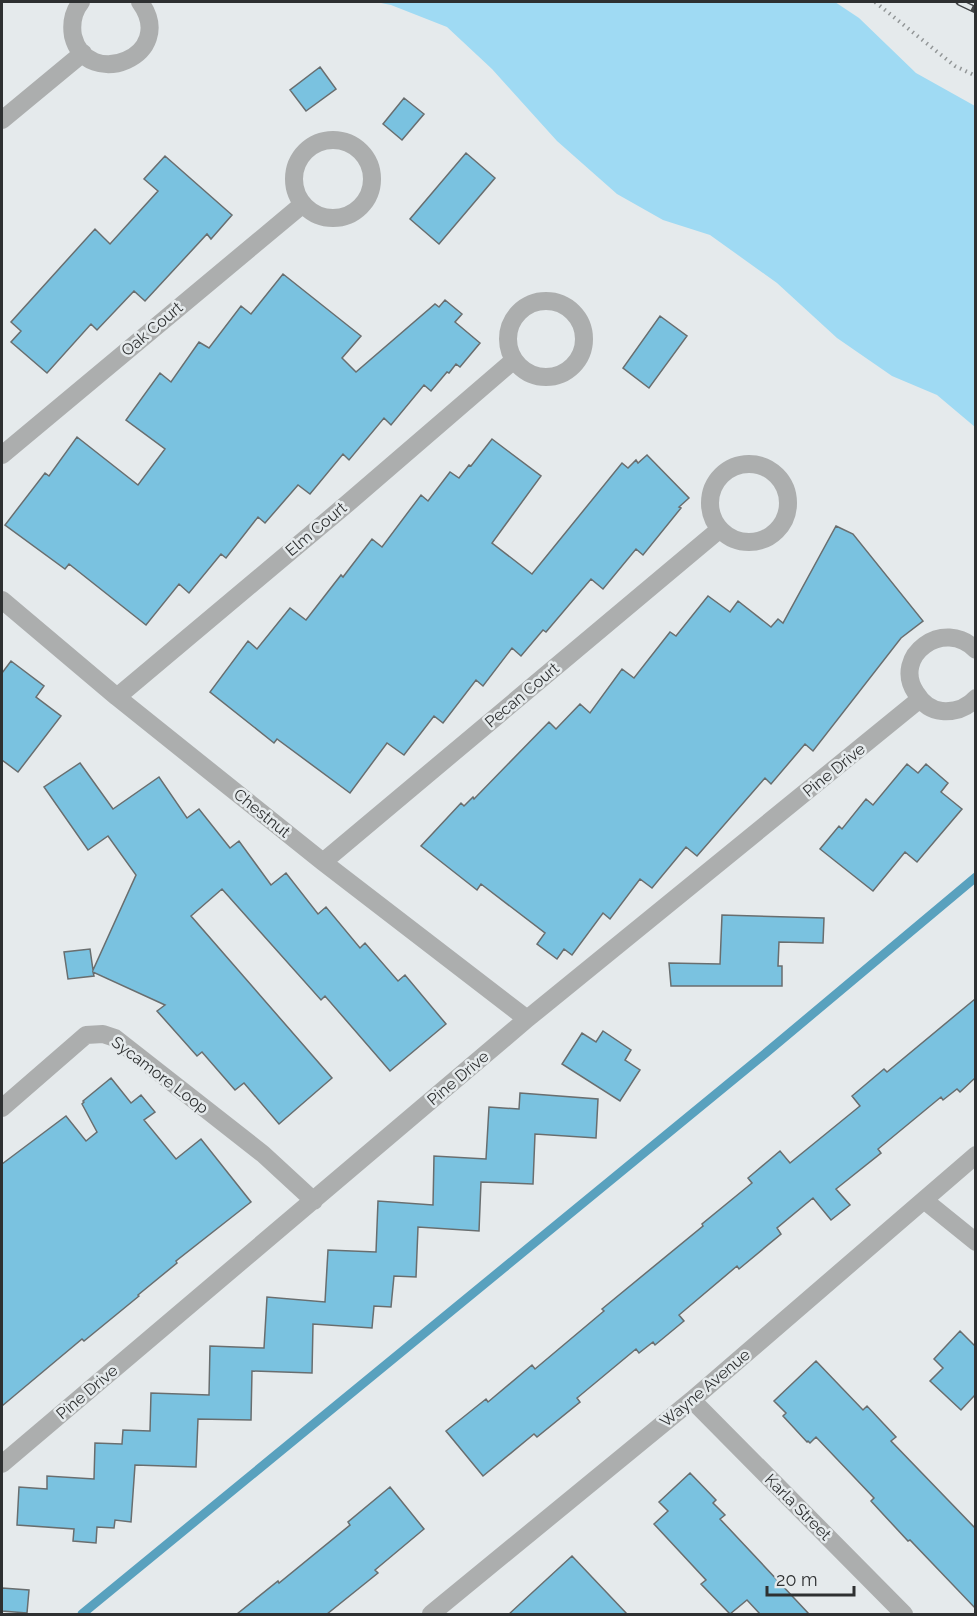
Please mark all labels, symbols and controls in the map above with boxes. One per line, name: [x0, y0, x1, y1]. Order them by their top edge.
street label: Oak Court: [117, 297, 187, 360]
street label: Elm Court: [282, 498, 351, 560]
street label: Pecan Court: [481, 658, 563, 732]
street label: Pine Drive: [799, 739, 869, 801]
street label: Chestnut: [230, 785, 294, 842]
street label: Sycamore Loop: [108, 1032, 212, 1118]
street label: Pine Drive: [423, 1047, 493, 1109]
street label: Wayne Avenue: [656, 1345, 754, 1431]
street label: Pine Drive: [52, 1361, 122, 1423]
street label: Karla Street: [761, 1470, 836, 1545]
scale bar: [767, 1559, 854, 1597]
text: 20 m: [776, 1569, 818, 1590]

